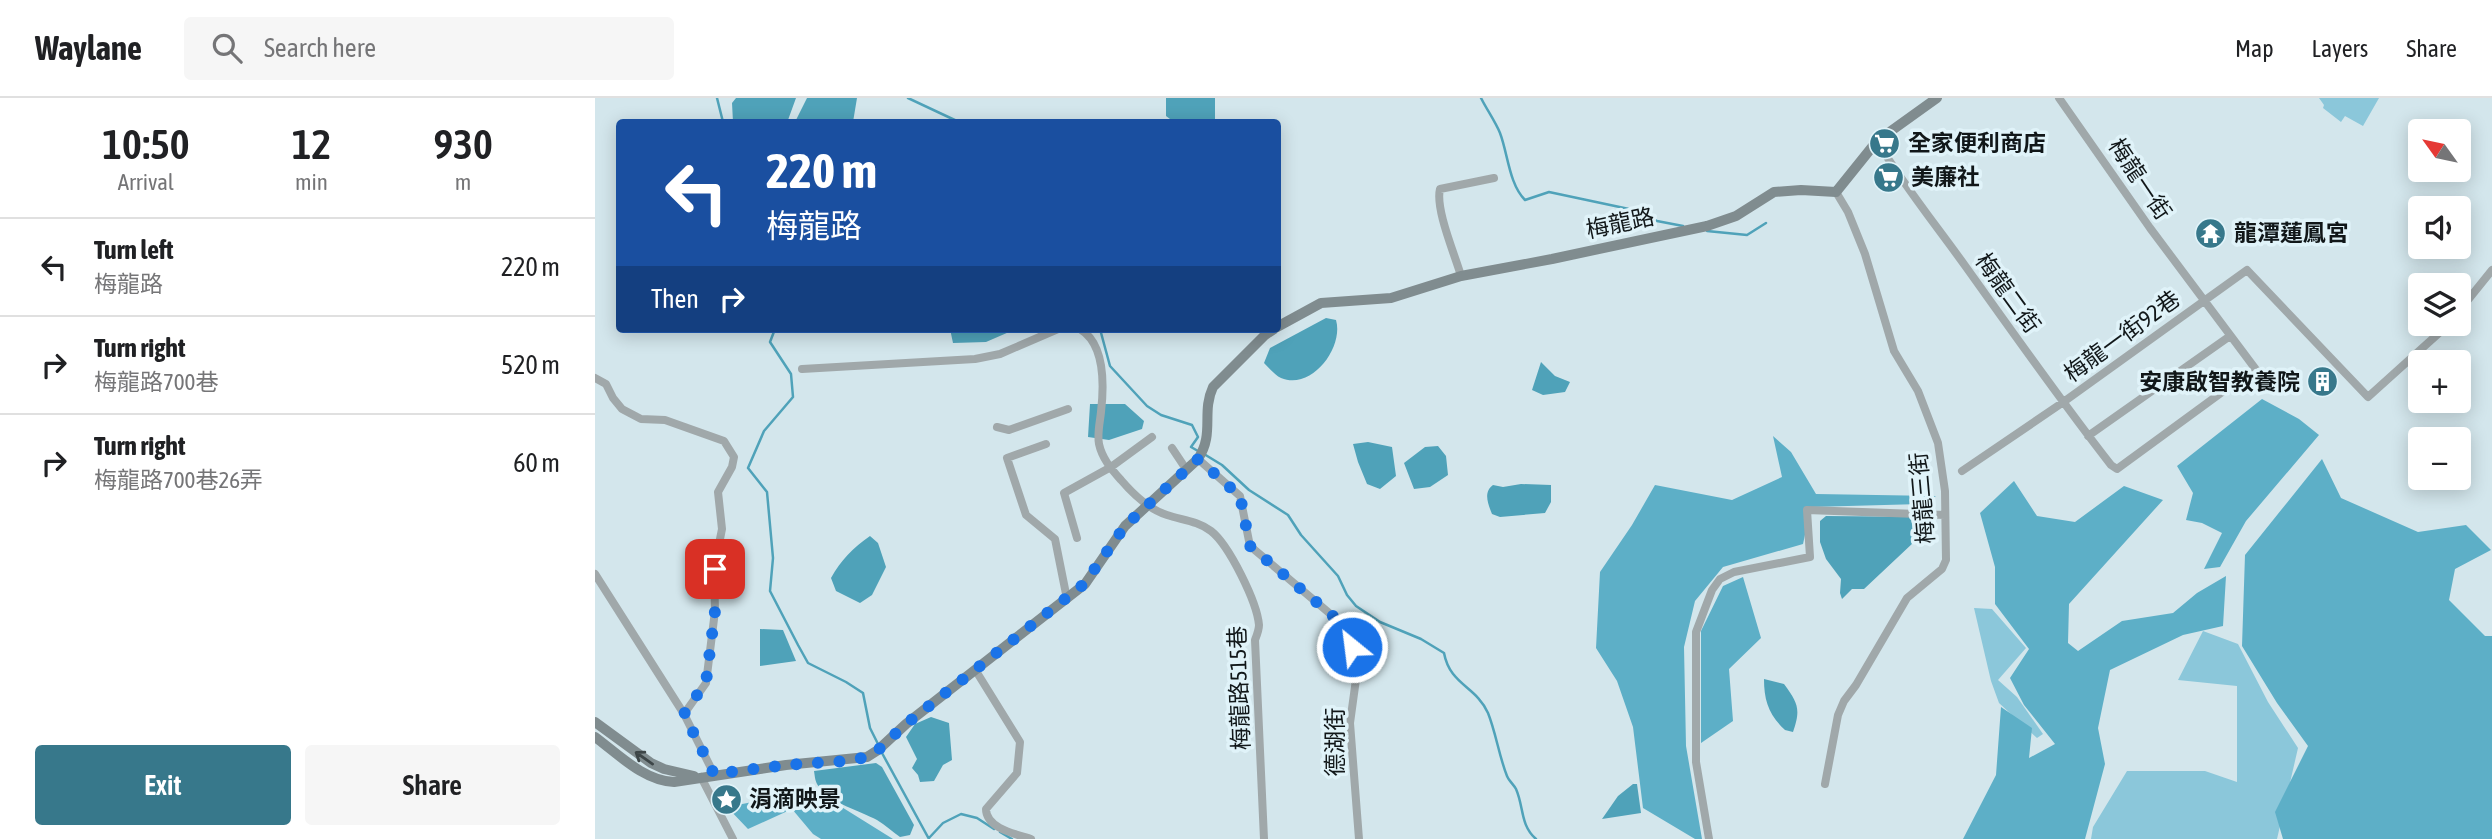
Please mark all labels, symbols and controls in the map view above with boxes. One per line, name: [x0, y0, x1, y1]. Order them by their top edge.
search box: [184, 17, 674, 80]
text: Waylane: [35, 29, 142, 67]
icon: search: [208, 29, 246, 67]
text: Search here: [264, 33, 376, 63]
text: Map: [2235, 35, 2274, 62]
text: Layers: [2312, 35, 2368, 62]
text: Share: [2406, 35, 2457, 62]
north arrow: [2408, 119, 2471, 182]
map controls: [2408, 119, 2471, 490]
text: 10:50: [102, 120, 190, 168]
text: 12: [292, 120, 331, 168]
text: 930: [434, 120, 493, 168]
supermarket icon: 全家便利商店: [1868, 126, 1902, 160]
place label: 全家便利商店: [1908, 130, 2046, 156]
street label: 梅龍一街: [2103, 134, 2177, 224]
text: 220 m: [766, 142, 877, 198]
icon: left: [651, 147, 742, 238]
supermarket icon: 美廉社: [1871, 160, 1905, 194]
place label: 美廉社: [1911, 164, 1980, 190]
text: Arrival: [118, 169, 174, 195]
text: min: [295, 169, 328, 195]
text: m: [455, 169, 471, 195]
button: sound: [2408, 196, 2471, 259]
street label: 梅龍路: [1584, 203, 1656, 243]
text: 梅龍路: [766, 207, 862, 244]
temple icon: 龍潭蓮鳳宮: [2194, 216, 2228, 250]
place label: 龍潭蓮鳳宮: [2234, 220, 2349, 246]
text: Turn left: [94, 235, 174, 265]
icon: left: [35, 248, 73, 286]
street label: 梅龍二街: [1970, 248, 2046, 338]
text: 220 m: [501, 252, 560, 282]
text: 梅龍路: [94, 271, 163, 297]
button: layers: [2408, 273, 2471, 336]
icon: right: [713, 280, 751, 318]
text: Then: [651, 284, 699, 314]
street label: 梅龍一街92巷: [2059, 285, 2185, 387]
text: Turn right: [94, 333, 185, 363]
icon: right: [35, 346, 73, 384]
text: 520 m: [501, 350, 560, 380]
button: +: [2408, 350, 2471, 413]
building icon: 安康啟智教養院: [2306, 365, 2340, 399]
text: 梅龍路700巷: [94, 369, 218, 395]
place label: 安康啟智教養院: [2139, 369, 2300, 395]
button: −: [2408, 427, 2471, 490]
text: Turn right: [94, 431, 185, 461]
icon: right: [35, 444, 73, 482]
text: 60 m: [513, 448, 560, 478]
street label: 梅龍三街: [1905, 451, 1939, 545]
text: 梅龍路700巷26弄: [94, 467, 263, 493]
pin: [685, 539, 745, 599]
icon: arrive: [696, 550, 734, 588]
position arrow: [1315, 610, 1389, 684]
street label: 梅龍路515巷: [1224, 625, 1254, 751]
street label: 德湖街: [1322, 708, 1348, 777]
button: Exit: [35, 745, 291, 825]
button: Share: [305, 745, 560, 825]
one-way arrow: [635, 751, 654, 765]
place icon: 涓滴映景: [709, 782, 743, 816]
place label: 涓滴映景: [749, 786, 841, 812]

